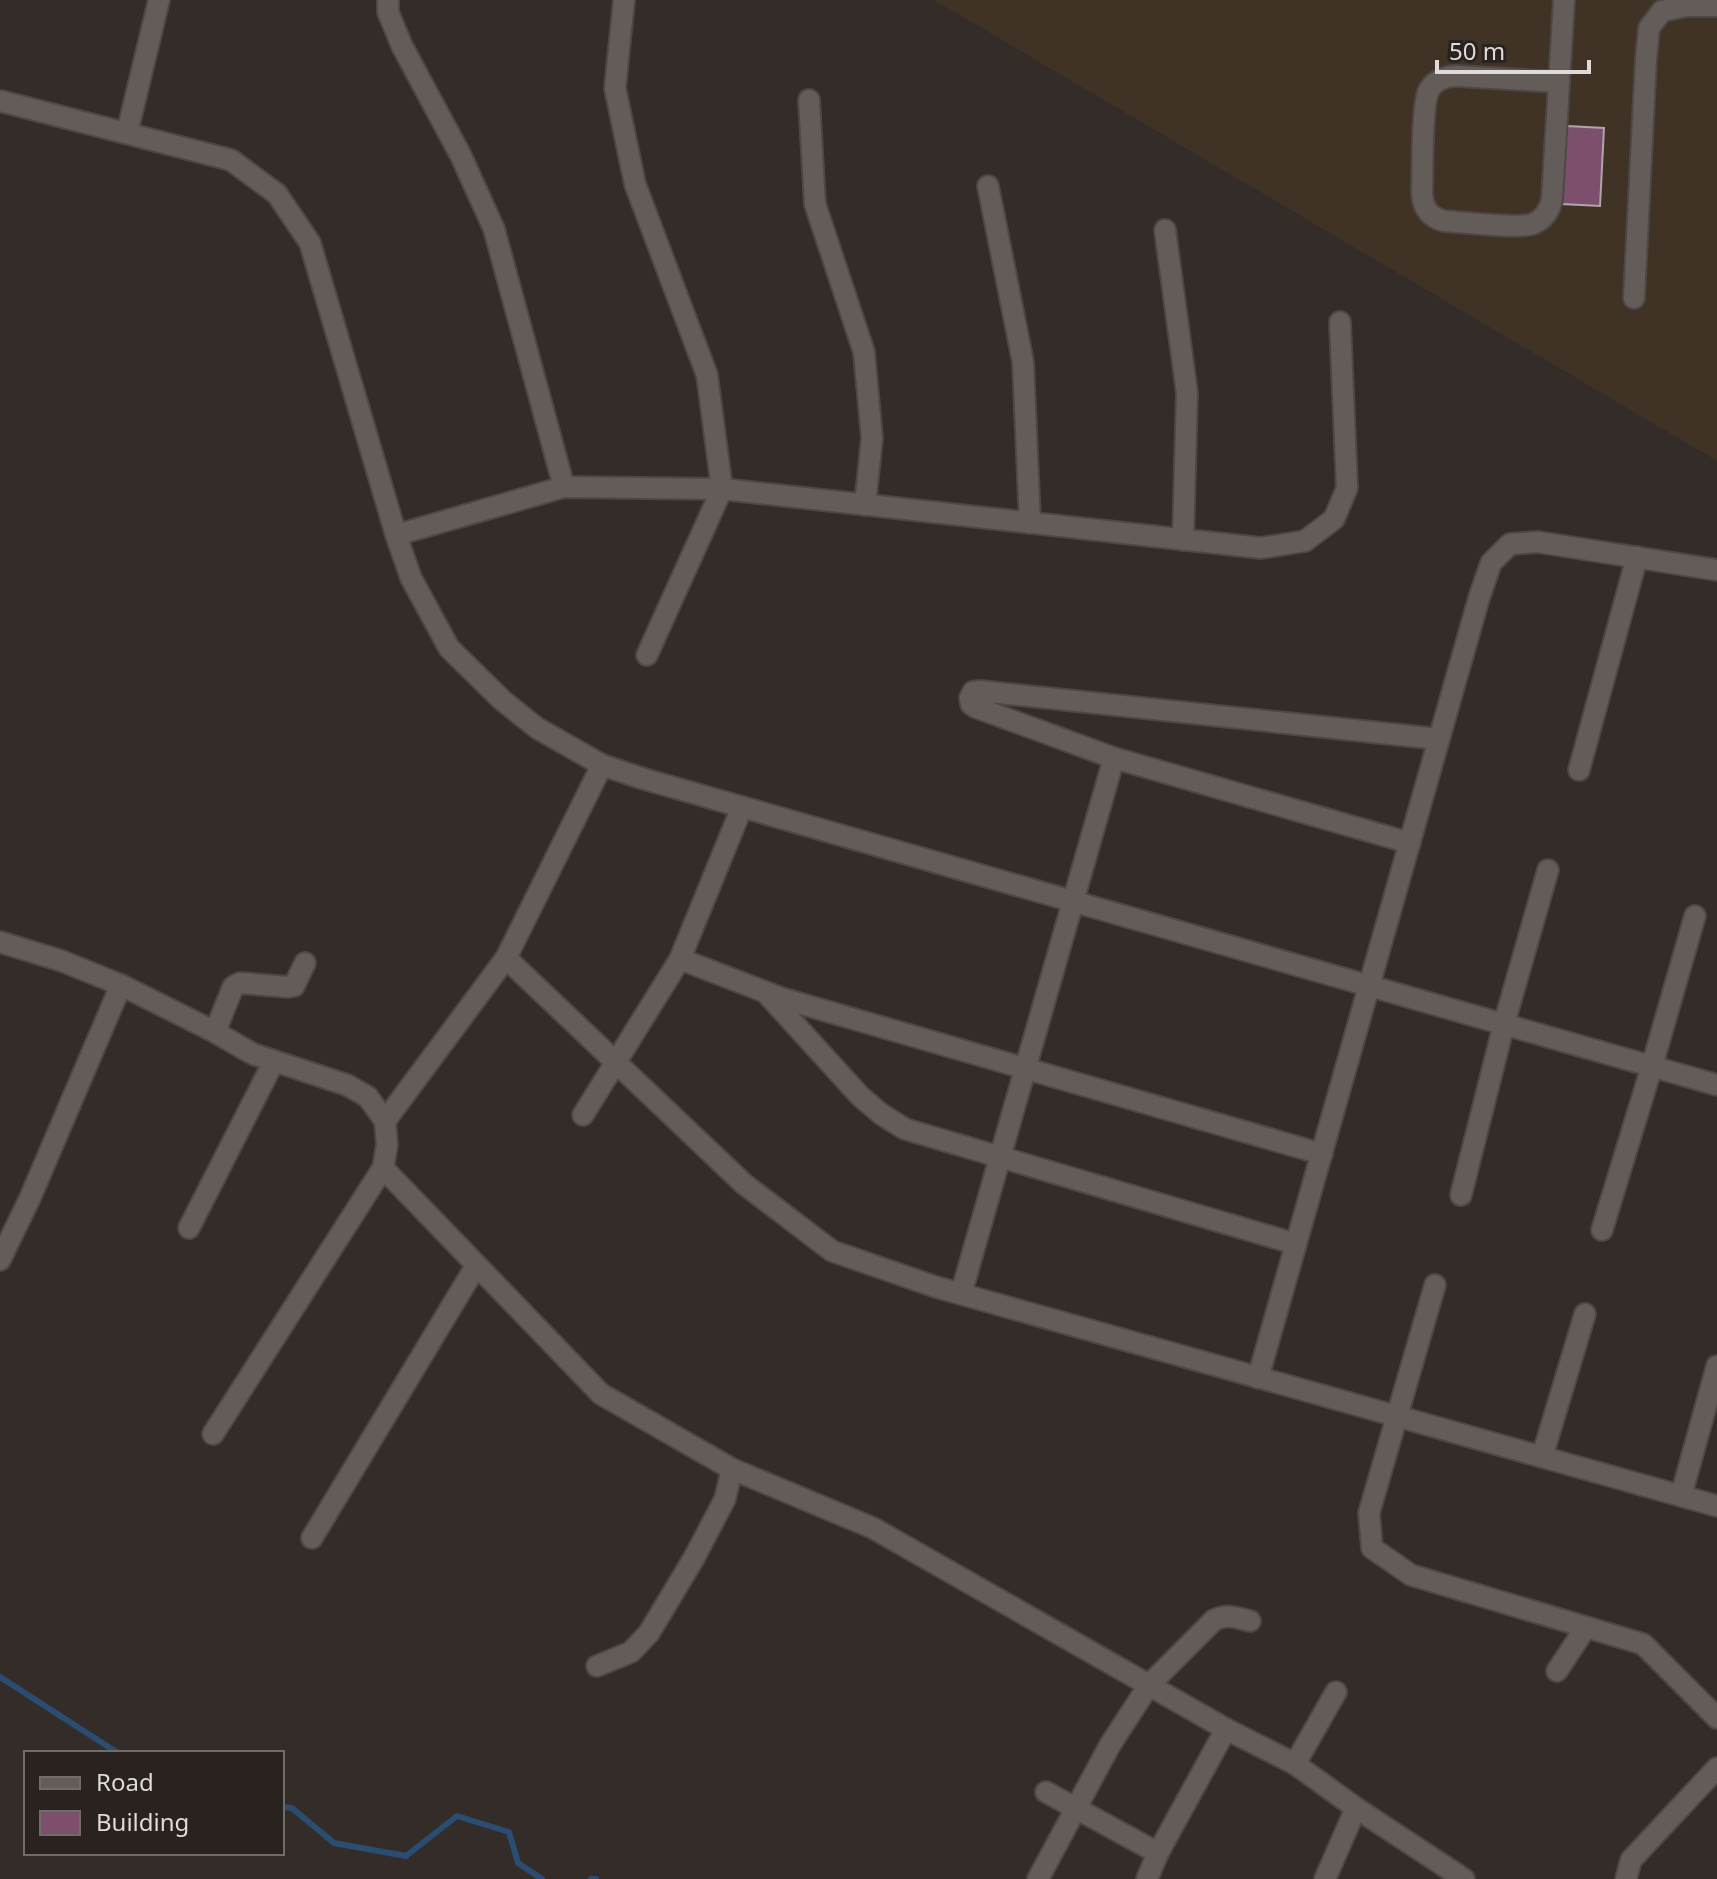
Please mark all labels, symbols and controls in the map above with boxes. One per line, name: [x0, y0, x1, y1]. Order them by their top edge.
scale bar: [1437, 24, 1589, 74]
text: 50 m: [1449, 34, 1505, 67]
legend: [24, 1751, 284, 1855]
text: Road: [96, 1765, 154, 1798]
text: Building: [96, 1805, 189, 1838]

